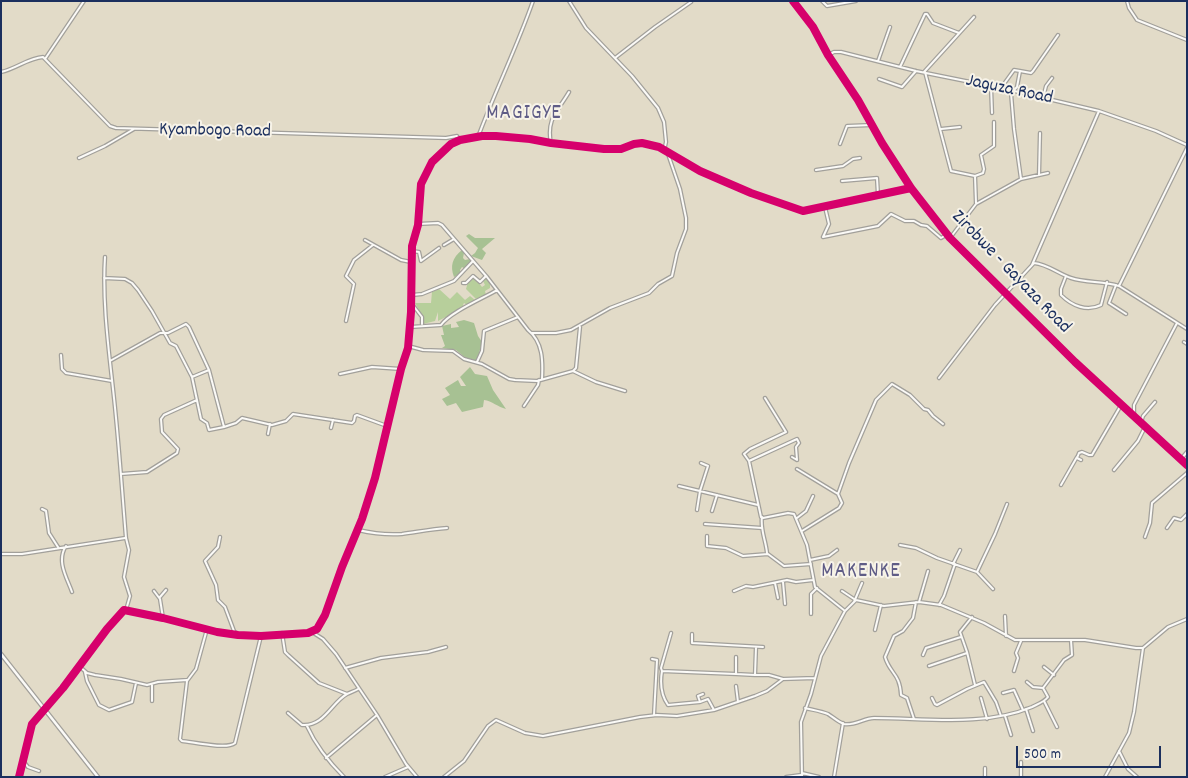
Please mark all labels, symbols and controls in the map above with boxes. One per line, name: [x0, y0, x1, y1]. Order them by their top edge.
street label: Jaguza Road: [963, 71, 1055, 111]
district label: MAGIGYE: [485, 102, 563, 128]
street label: Kyambogo Road: [159, 120, 271, 144]
street label: Zirobwe - Gayaza Road: [945, 207, 1075, 339]
district label: MAKENKE: [820, 560, 902, 586]
scale bar: [1018, 736, 1163, 768]
text: 500 m: [1024, 744, 1061, 766]

